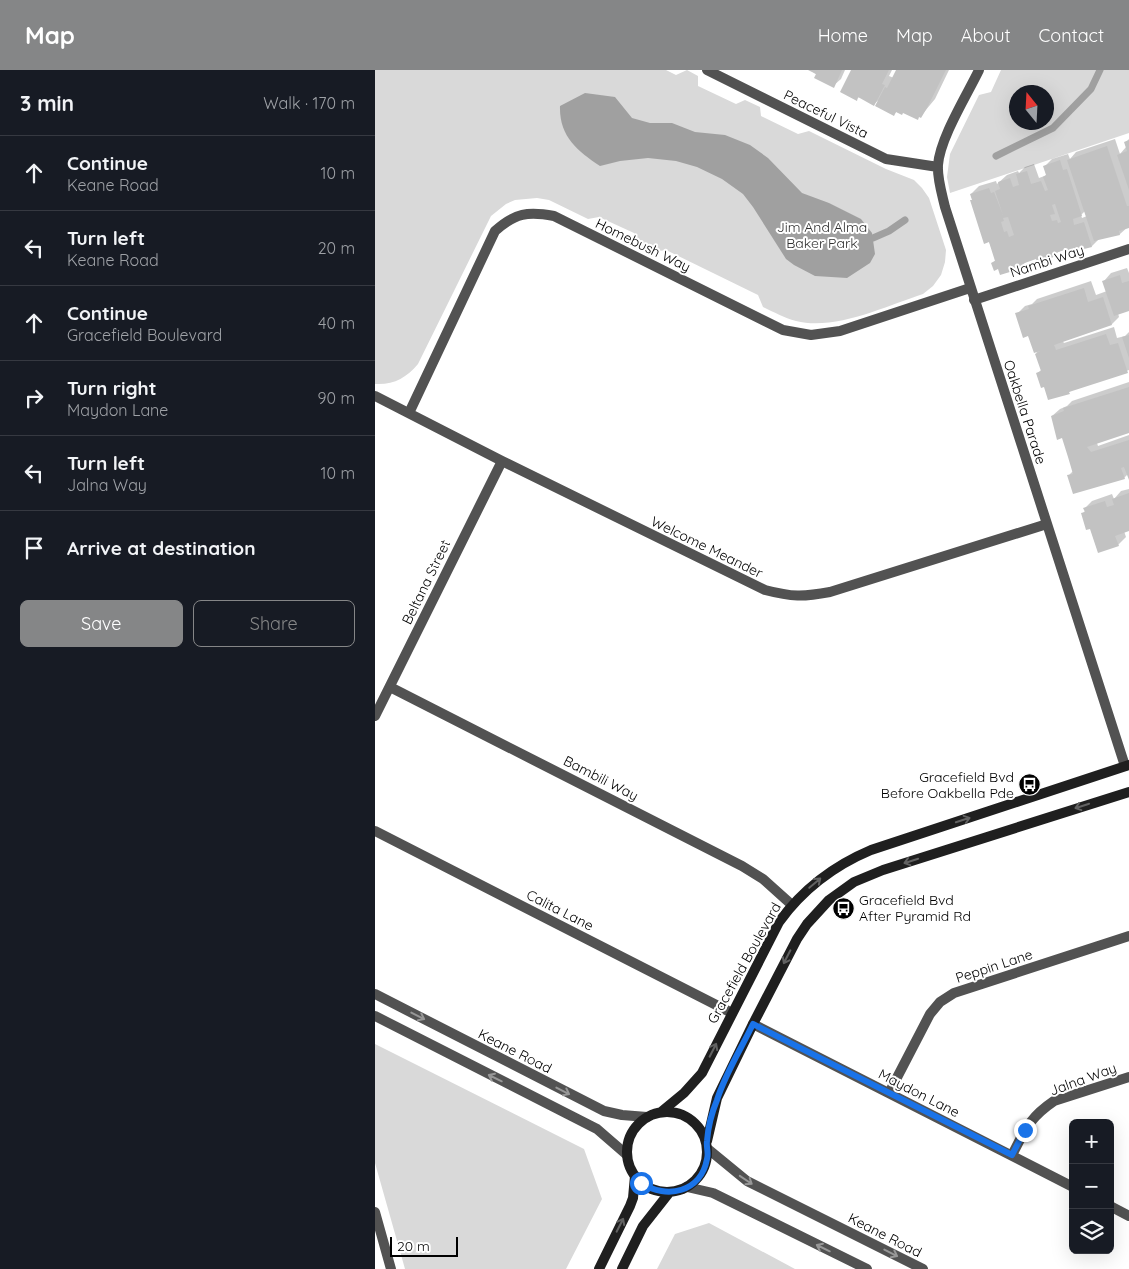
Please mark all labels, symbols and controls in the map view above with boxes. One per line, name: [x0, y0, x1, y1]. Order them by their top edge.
text: Map: [25, 20, 75, 50]
text: Home: [818, 24, 868, 47]
text: Map: [896, 24, 933, 47]
text: About: [961, 24, 1011, 47]
text: Contact: [1039, 24, 1104, 47]
north arrow: [1009, 85, 1054, 130]
street label: Peaceful Vista: [781, 86, 871, 142]
text: 3 min: [20, 90, 74, 116]
text: Walk · 170 m: [263, 93, 355, 113]
text: Continue: [67, 151, 148, 175]
icon: ahead: [20, 159, 48, 187]
text: 10 m: [321, 163, 355, 183]
text: Keane Road: [67, 175, 159, 195]
street label: Homebush Way: [592, 214, 694, 276]
park label: Jim And Alma Baker Park: [777, 218, 867, 252]
text: Turn left: [67, 226, 145, 250]
icon: left: [20, 234, 48, 262]
text: 20 m: [318, 238, 355, 258]
street label: Nambi Way: [1008, 241, 1086, 281]
text: Keane Road: [67, 250, 159, 270]
text: Continue: [67, 301, 148, 325]
icon: ahead: [20, 309, 48, 337]
text: 40 m: [318, 313, 355, 333]
text: Gracefield Boulevard: [67, 325, 222, 345]
street label: Oakbella Parade: [1000, 358, 1050, 467]
text: Turn right: [67, 376, 156, 400]
icon: right: [20, 384, 48, 412]
text: 90 m: [318, 388, 355, 408]
text: Maydon Lane: [67, 400, 168, 420]
text: Turn left: [67, 451, 145, 475]
icon: left: [20, 459, 48, 487]
text: 10 m: [321, 463, 355, 483]
text: Jalna Way: [67, 475, 147, 495]
street label: Welcome Meander: [648, 512, 767, 582]
icon: arrive: [20, 534, 48, 562]
text: Arrive at destination: [67, 536, 256, 560]
street label: Beltana Street: [398, 536, 454, 627]
button: Save: [20, 600, 183, 647]
button: Share: [193, 600, 355, 647]
street label: Bambili Way: [561, 751, 641, 805]
place label: Gracefield Bvd Before Oakbella Pde: [881, 768, 1014, 802]
bus stop icon: Gracefield Bvd Before Oakbella Pde: [1018, 773, 1042, 797]
one-way arrow: [1075, 801, 1091, 811]
one-way arrow: [955, 815, 970, 824]
one-way arrow: [903, 856, 919, 866]
one-way arrow: [808, 878, 821, 889]
street label: Calita Lane: [523, 885, 597, 935]
place label: Gracefield Bvd After Pyramid Rd: [859, 891, 971, 925]
bus stop icon: Gracefield Bvd After Pyramid Rd: [831, 896, 855, 920]
street label: Gracefield Boulevard: [703, 899, 785, 1027]
street label: Peppin Lane: [953, 945, 1035, 987]
one-way arrow: [782, 949, 791, 964]
one-way arrow: [411, 1011, 426, 1021]
street label: Keane Road: [475, 1025, 555, 1077]
one-way arrow: [708, 1043, 718, 1058]
street label: Jalna Way: [1047, 1059, 1119, 1099]
street label: Maydon Lane: [875, 1065, 963, 1121]
one-way arrow: [488, 1072, 503, 1082]
one-way arrow: [555, 1086, 570, 1096]
route end: [1014, 1119, 1037, 1142]
map controls: [1069, 1119, 1114, 1254]
button: +: [1069, 1119, 1114, 1164]
button: −: [1069, 1164, 1114, 1209]
route start: [630, 1172, 653, 1195]
one-way arrow: [739, 1174, 753, 1185]
street label: Keane Road: [845, 1209, 925, 1261]
button: layers: [1069, 1209, 1114, 1254]
one-way arrow: [615, 1218, 625, 1233]
scale bar: [390, 1234, 457, 1257]
text: 20 m: [397, 1237, 430, 1255]
one-way arrow: [816, 1242, 831, 1252]
one-way arrow: [883, 1249, 898, 1258]

